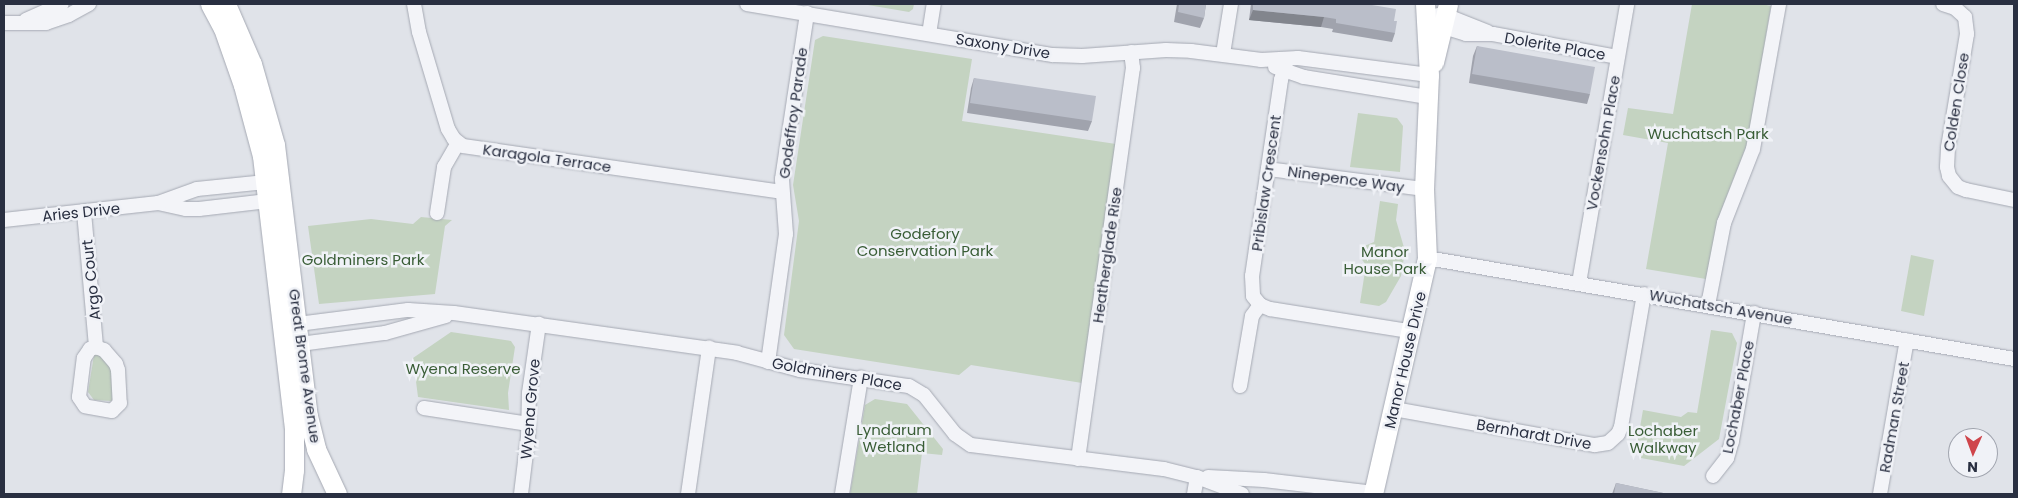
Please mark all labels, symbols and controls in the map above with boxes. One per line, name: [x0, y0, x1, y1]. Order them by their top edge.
street label: Dolerite Place: [1503, 28, 1607, 64]
street label: Saxony Drive: [954, 30, 1052, 62]
street label: Godeffroy Parade: [775, 46, 811, 180]
street label: Colden Close: [1939, 51, 1973, 153]
street label: Vockensohn Place: [1582, 74, 1624, 212]
street label: Pribislaw Crescent: [1248, 114, 1284, 252]
park label: Wuchatsch Park: [1647, 125, 1769, 143]
street label: Karagola Terrace: [482, 140, 612, 176]
street label: Ninepence Way: [1286, 162, 1406, 196]
street label: Heatherglade Rise: [1089, 186, 1125, 324]
street label: Aries Drive: [41, 199, 121, 225]
park label: Godefory Conservation Park: [857, 224, 993, 259]
street label: Argo Court: [78, 239, 104, 321]
park label: Manor House Park: [1344, 242, 1426, 277]
park label: Goldminers Park: [302, 251, 424, 269]
street label: Wuchatsch Avenue: [1648, 286, 1794, 328]
street label: Great Brome Avenue: [285, 288, 325, 444]
street label: Manor House Drive: [1380, 290, 1430, 430]
street label: Lochaber Place: [1718, 339, 1758, 455]
street label: Goldminers Place: [771, 354, 903, 394]
street label: Wyena Grove: [517, 358, 543, 460]
park label: Wyena Reserve: [406, 360, 520, 378]
street label: Radman Street: [1875, 360, 1913, 474]
street label: Bernhardt Drive: [1475, 415, 1593, 453]
park label: Lyndarum Wetland: [856, 420, 932, 455]
park label: Lochaber Walkway: [1628, 421, 1698, 456]
north arrow: [1948, 428, 1998, 478]
text: N: [1967, 457, 1978, 477]

